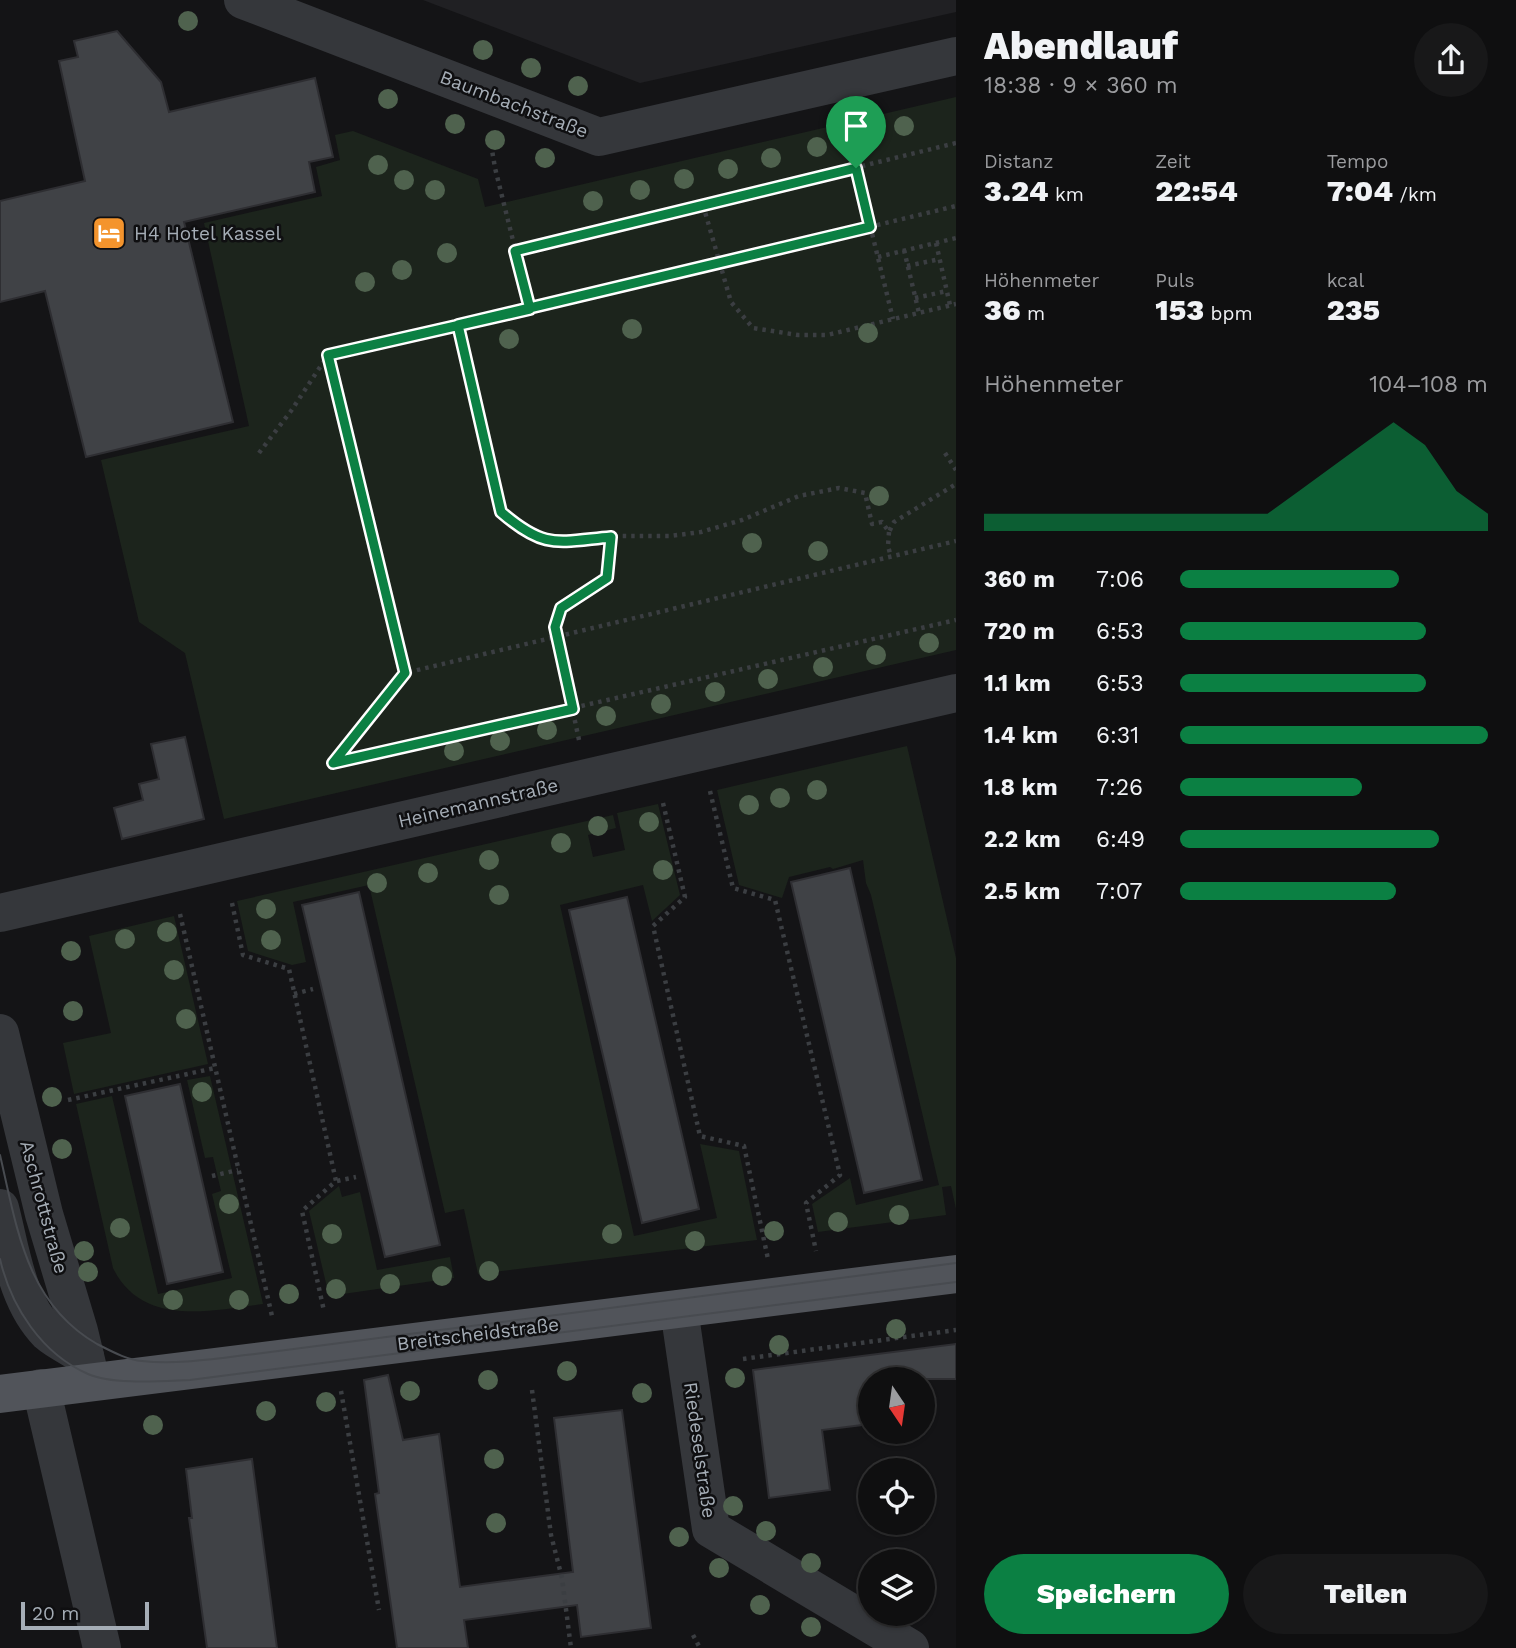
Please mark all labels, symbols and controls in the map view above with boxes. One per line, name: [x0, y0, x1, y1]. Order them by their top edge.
button: share: [1414, 23, 1488, 97]
text: Abendlauf: [984, 24, 1178, 68]
street label: Baumbachstraße: [437, 65, 591, 143]
text: 18:38 · 9 × 360 m: [984, 72, 1178, 99]
pin: [826, 96, 886, 168]
icon: arrive: [837, 107, 875, 145]
text: Distanz: [984, 150, 1053, 173]
text: Zeit: [1155, 150, 1191, 173]
text: Tempo: [1327, 150, 1388, 173]
text: 3.24: [984, 173, 1049, 208]
text: 22:54: [1155, 173, 1238, 208]
text: 7:04: [1327, 173, 1393, 208]
text: km: [1049, 183, 1084, 206]
text: /km: [1393, 183, 1437, 206]
hotel icon: H4 Hotel Kassel: [90, 214, 128, 252]
place label: H4 Hotel Kassel: [134, 222, 282, 245]
text: Höhenmeter: [984, 269, 1099, 292]
text: Puls: [1155, 269, 1194, 292]
text: kcal: [1327, 269, 1364, 292]
text: 36: [984, 292, 1020, 327]
text: 153: [1155, 292, 1204, 327]
text: 235: [1327, 292, 1380, 327]
text: m: [1020, 302, 1045, 325]
text: bpm: [1204, 302, 1253, 325]
text: Höhenmeter: [984, 371, 1123, 398]
text: 104–108 m: [1369, 371, 1488, 398]
text: 360 m: [984, 566, 1055, 593]
text: 7:06: [1096, 566, 1144, 593]
text: 720 m: [984, 618, 1055, 645]
text: 6:53: [1096, 618, 1144, 645]
text: 1.1 km: [984, 670, 1051, 697]
text: 6:53: [1096, 670, 1144, 697]
text: 1.4 km: [984, 722, 1058, 749]
text: 6:31: [1096, 722, 1139, 749]
street label: Heinemannstraße: [396, 773, 560, 833]
text: 1.8 km: [984, 774, 1058, 801]
text: 7:26: [1096, 774, 1143, 801]
text: 2.2 km: [984, 826, 1061, 853]
text: 6:49: [1096, 826, 1145, 853]
text: 2.5 km: [984, 878, 1060, 905]
text: 7:07: [1096, 878, 1142, 905]
street label: Aschrottstraße: [15, 1138, 73, 1276]
street label: Breitscheidstraße: [396, 1313, 560, 1355]
north arrow: [858, 1367, 934, 1444]
map controls: [858, 1367, 935, 1626]
street label: Riedeselstraße: [679, 1381, 721, 1519]
button: locate: [858, 1458, 935, 1535]
button: layers: [858, 1549, 935, 1626]
button: Speichern: [984, 1554, 1229, 1634]
button: Teilen: [1243, 1554, 1488, 1634]
scale bar: [21, 1599, 149, 1631]
text: 20 m: [32, 1602, 79, 1625]

